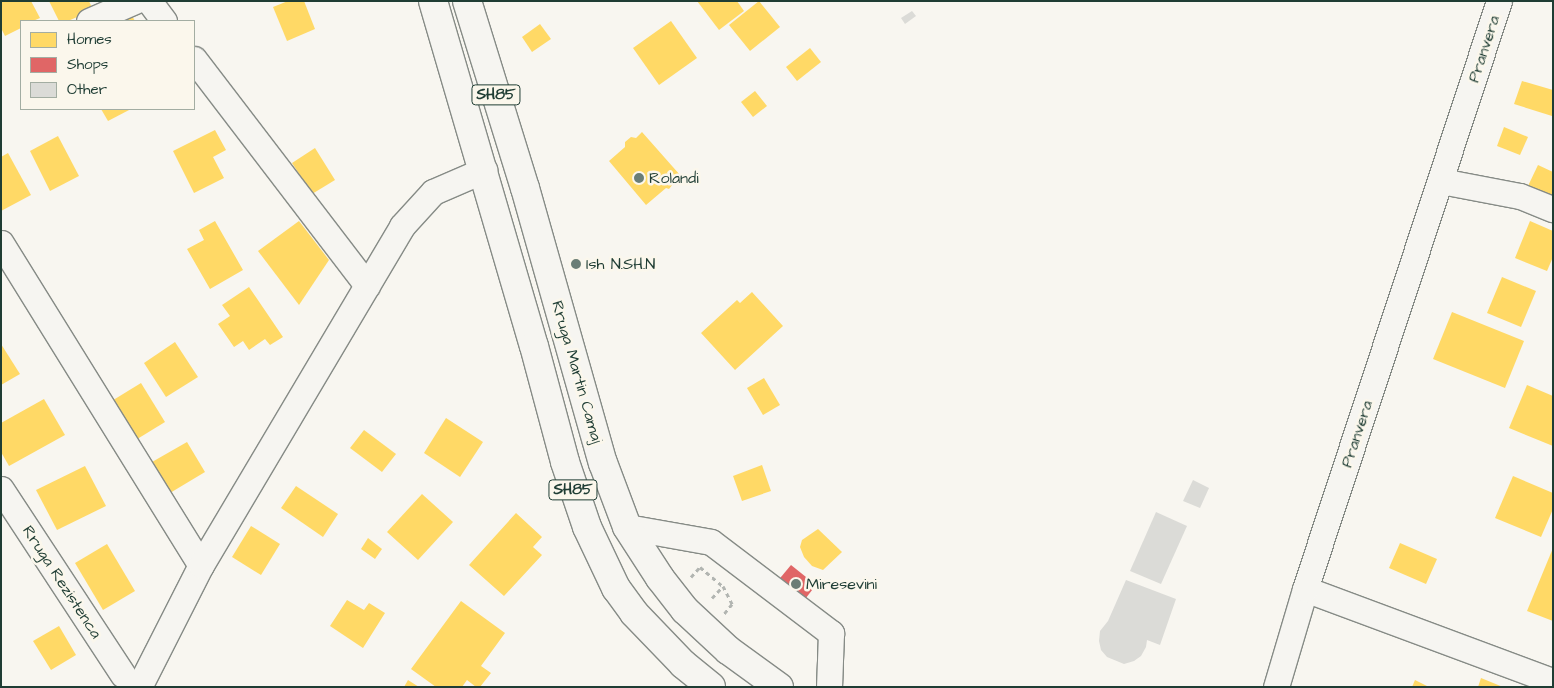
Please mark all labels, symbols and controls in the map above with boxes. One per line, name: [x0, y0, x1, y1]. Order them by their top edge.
street label: Pranvera: [1464, 13, 1504, 85]
legend: [20, 20, 195, 110]
text: Homes: [67, 29, 112, 50]
text: Shops: [67, 54, 108, 75]
text: Other: [67, 79, 107, 100]
road number: SH85: [471, 82, 521, 108]
place label: Rolandi: [649, 168, 699, 188]
marker: Rolandi: [633, 172, 645, 184]
place label: Ish N.SH.N: [586, 254, 655, 274]
marker: Ish N.SH.N: [570, 258, 582, 270]
street label: Rruga Martin Camaj: [547, 298, 607, 446]
street label: Pranvera: [1337, 398, 1377, 470]
road number: SH85: [548, 478, 598, 502]
street label: Rruga Rezistenca: [18, 522, 106, 642]
place label: Miresevini: [806, 574, 877, 594]
marker: Miresevini: [790, 578, 802, 590]

